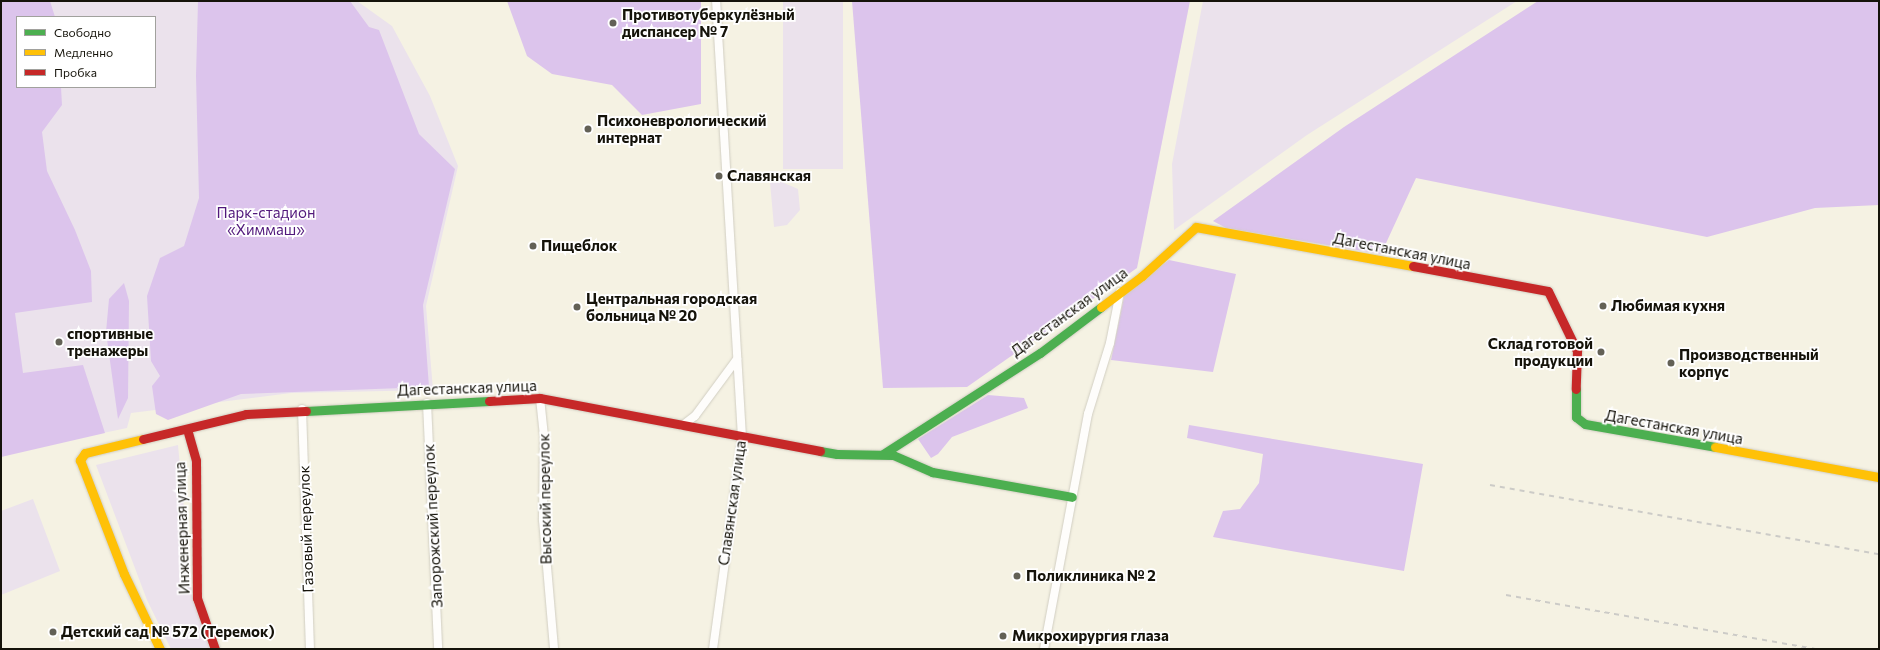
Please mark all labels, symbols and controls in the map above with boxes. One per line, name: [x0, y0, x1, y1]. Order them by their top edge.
place label: Противотуберкулёзный диспансер № 7: [622, 5, 795, 40]
legend: [16, 16, 156, 88]
marker: Противотуберкулёзный диспансер № 7: [607, 17, 619, 29]
text: Свободно: [54, 25, 111, 39]
text: Медленно: [54, 45, 113, 59]
text: Пробка: [54, 65, 97, 79]
place label: Психоневрологический интернат: [597, 111, 767, 146]
marker: Психоневрологический интернат: [582, 123, 594, 135]
place label: Славянская: [727, 167, 811, 185]
marker: Славянская: [714, 171, 724, 181]
park label: Парк-стадион «Химмаш»: [217, 203, 315, 238]
street label: Дагестанская улица: [1332, 229, 1472, 273]
place label: Пищеблок: [541, 237, 617, 255]
marker: Пищеблок: [528, 241, 538, 251]
street label: Дагестанская улица: [1007, 264, 1131, 360]
place label: Центральная городская больница № 20: [586, 289, 757, 324]
place label: Любимая кухня: [1611, 297, 1725, 315]
marker: Центральная городская больница № 20: [571, 301, 583, 313]
marker: Любимая кухня: [1598, 301, 1608, 311]
place label: спортивные тренажеры: [67, 324, 153, 359]
place label: Склад готовой продукции: [1488, 334, 1593, 369]
marker: спортивные тренажеры: [54, 337, 64, 347]
place label: Производственный корпус: [1679, 345, 1819, 380]
marker: Склад готовой продукции: [1596, 347, 1606, 357]
marker: Производственный корпус: [1666, 358, 1676, 368]
street label: Дагестанская улица: [397, 377, 537, 399]
street label: Дагестанская улица: [1604, 406, 1744, 448]
street label: Высокий переулок: [535, 433, 555, 565]
street label: Славянская улица: [714, 439, 750, 567]
street label: Запорожский переулок: [420, 444, 446, 608]
street label: Инженерная улица: [171, 461, 193, 595]
street label: Газовый переулок: [295, 465, 317, 593]
place label: Поликлиника № 2: [1026, 567, 1156, 585]
marker: Поликлиника № 2: [1011, 570, 1023, 582]
place label: Детский сад № 572 (Теремок): [61, 623, 275, 641]
marker: Детский сад № 572 (Теремок): [48, 627, 58, 637]
place label: Микрохирургия глаза: [1012, 627, 1169, 645]
marker: Микрохирургия глаза: [997, 630, 1009, 642]

